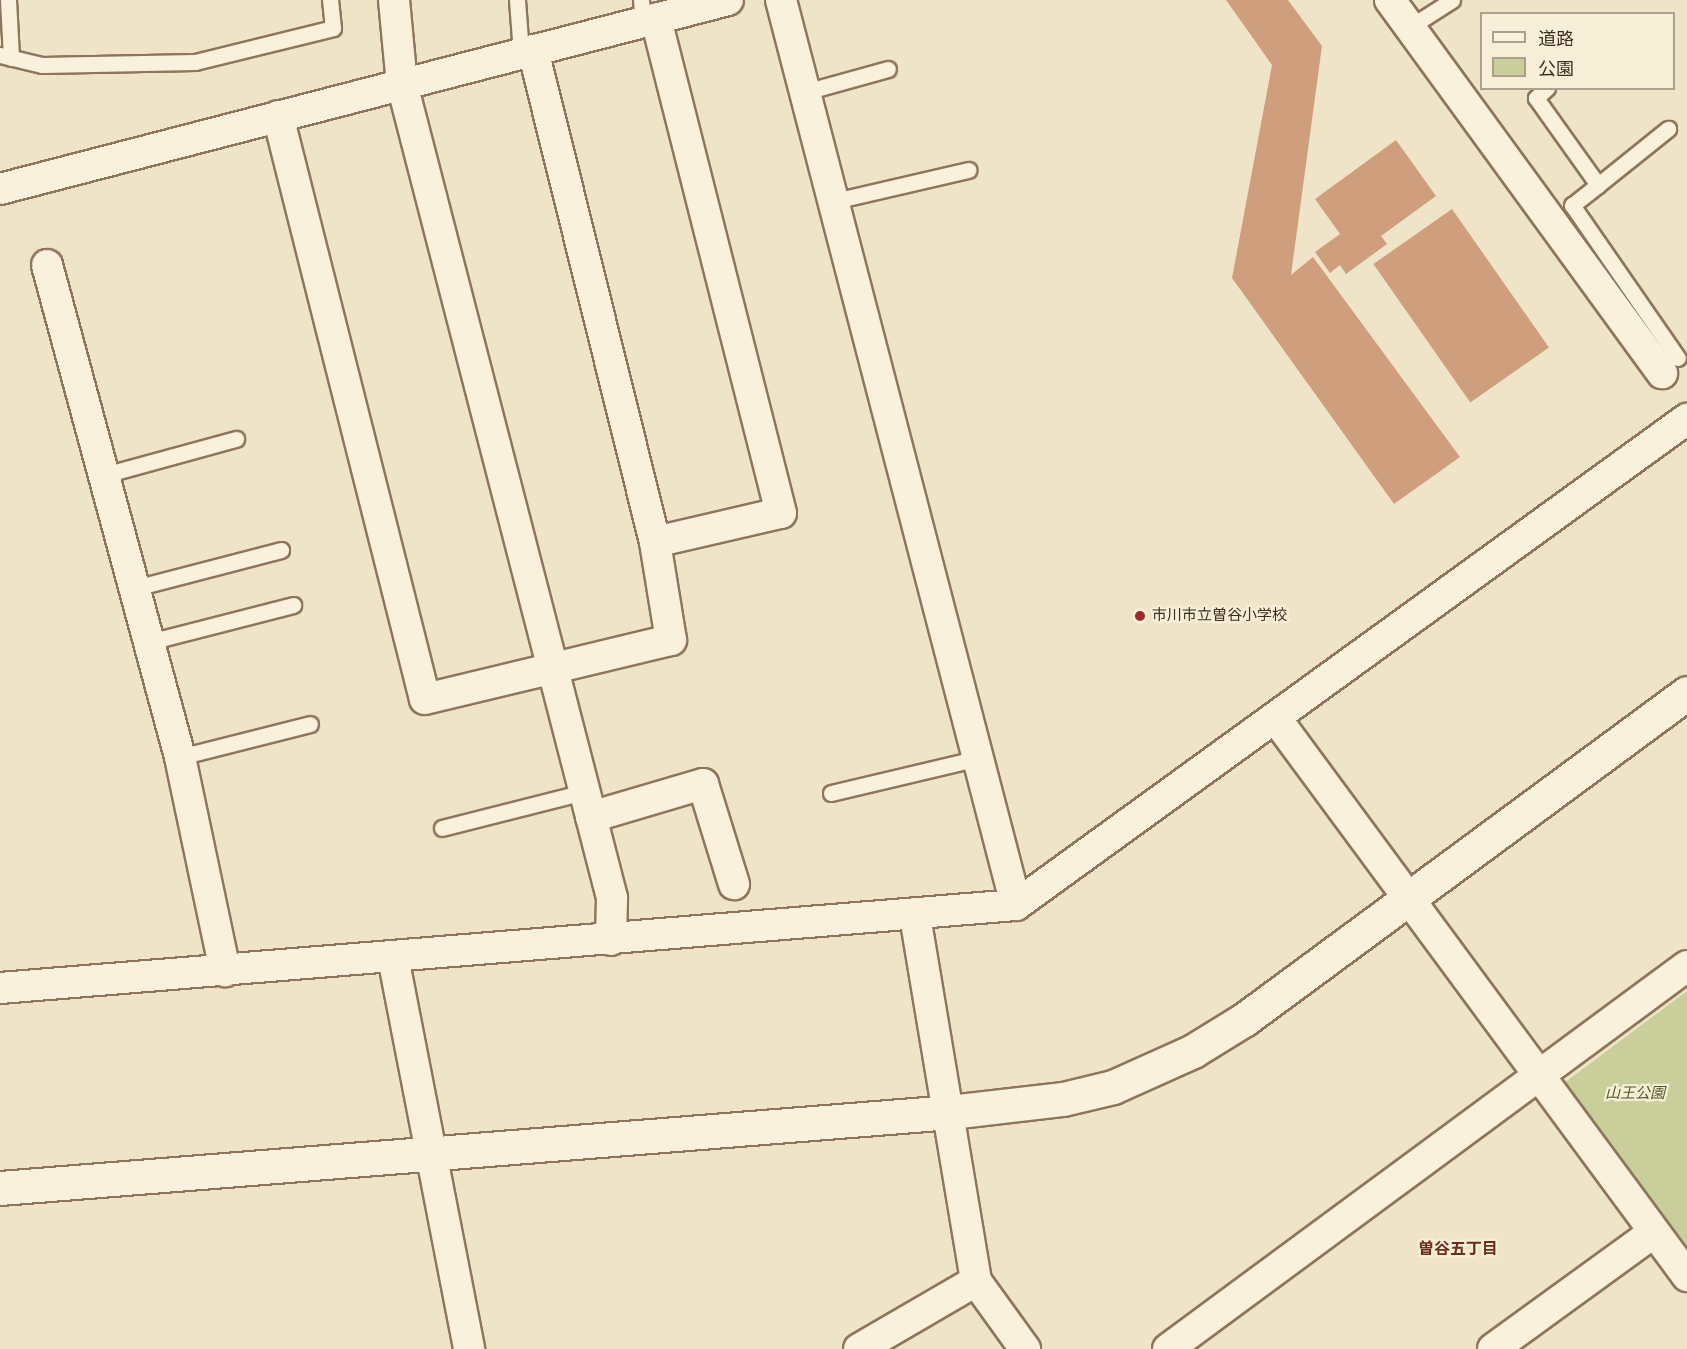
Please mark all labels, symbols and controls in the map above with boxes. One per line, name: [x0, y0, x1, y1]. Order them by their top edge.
legend: [1480, 12, 1675, 90]
text: 道路: [1538, 28, 1574, 49]
text: 公園: [1538, 58, 1574, 79]
place label: 市川市立曽谷小学校: [1152, 607, 1287, 625]
marker: 市川市立曽谷小学校: [1133, 609, 1147, 623]
park label: 山王公園: [1605, 1085, 1665, 1103]
district label: 曽谷五丁目: [1418, 1239, 1498, 1259]

